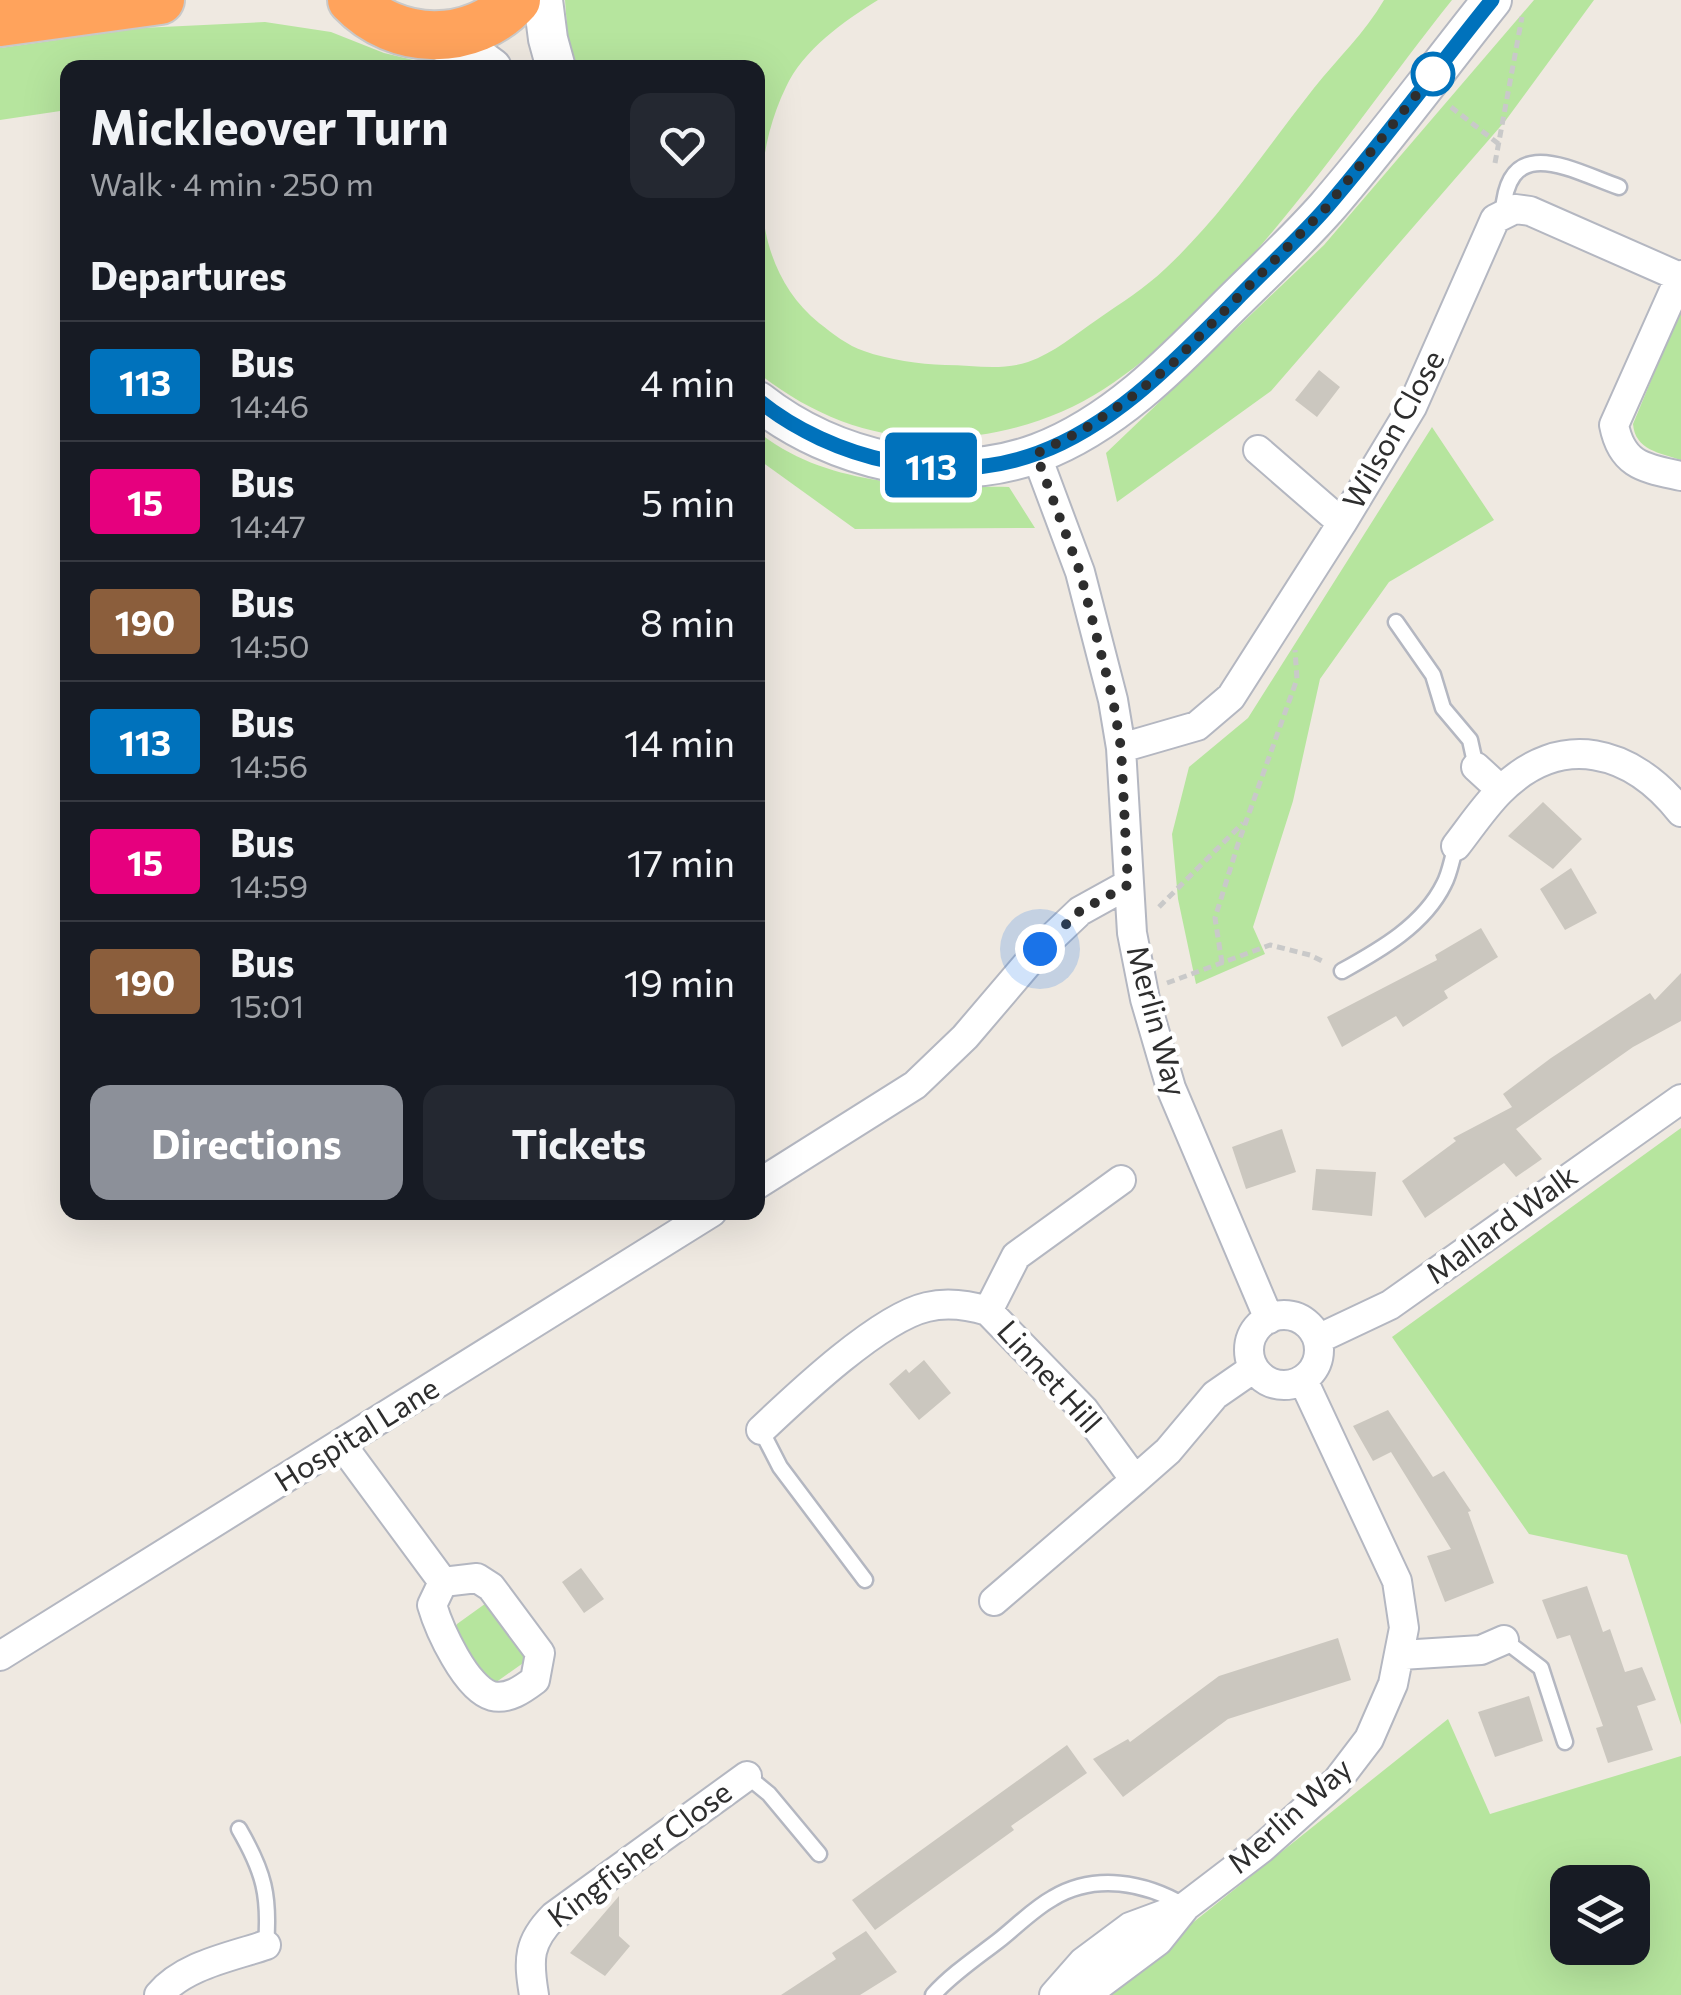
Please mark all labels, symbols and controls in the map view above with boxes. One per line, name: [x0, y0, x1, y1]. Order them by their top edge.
unlabelled marker: [1412, 53, 1454, 95]
button: heart: [630, 93, 735, 198]
text: Mickleover Turn: [90, 96, 449, 155]
text: Walk · 4 min · 250 m: [90, 163, 374, 203]
text: Departures: [90, 251, 287, 298]
text: Bus: [230, 338, 295, 385]
street label: Wilson Close: [1333, 343, 1451, 515]
text: 4 min: [640, 358, 735, 405]
text: 113: [119, 360, 171, 403]
text: 14:46: [230, 385, 309, 425]
line badge: 113: [874, 432, 988, 498]
text: 113: [905, 444, 957, 487]
text: Bus: [230, 458, 295, 505]
text: 5 min: [641, 478, 735, 525]
text: 15: [127, 480, 163, 523]
text: 14:47: [230, 505, 306, 545]
text: Bus: [230, 578, 295, 625]
text: 8 min: [640, 598, 735, 645]
text: 190: [115, 600, 175, 643]
text: 14:50: [230, 625, 310, 665]
text: Bus: [230, 698, 295, 745]
text: 14 min: [624, 718, 735, 765]
text: 113: [119, 720, 171, 763]
text: 14:56: [230, 745, 308, 785]
text: Bus: [230, 818, 295, 865]
text: 17 min: [627, 838, 735, 885]
text: 15: [127, 840, 163, 883]
text: 14:59: [230, 865, 308, 905]
your location: [1015, 924, 1065, 974]
text: Bus: [230, 938, 295, 985]
street label: Merlin Way: [1121, 941, 1196, 1100]
text: 19 min: [624, 958, 735, 1005]
text: 190: [115, 960, 175, 1003]
text: 15:01: [230, 985, 304, 1025]
button: Directions: [90, 1085, 403, 1200]
button: Tickets: [423, 1085, 735, 1200]
street label: Mallard Walk: [1418, 1156, 1583, 1290]
street label: Linnet Hill: [991, 1312, 1111, 1439]
street label: Hospital Lane: [267, 1368, 445, 1498]
street label: Merlin Way: [1218, 1749, 1358, 1880]
street label: Kingfisher Close: [539, 1772, 738, 1934]
map controls: [1550, 1865, 1650, 1965]
button: layers: [1550, 1865, 1650, 1965]

